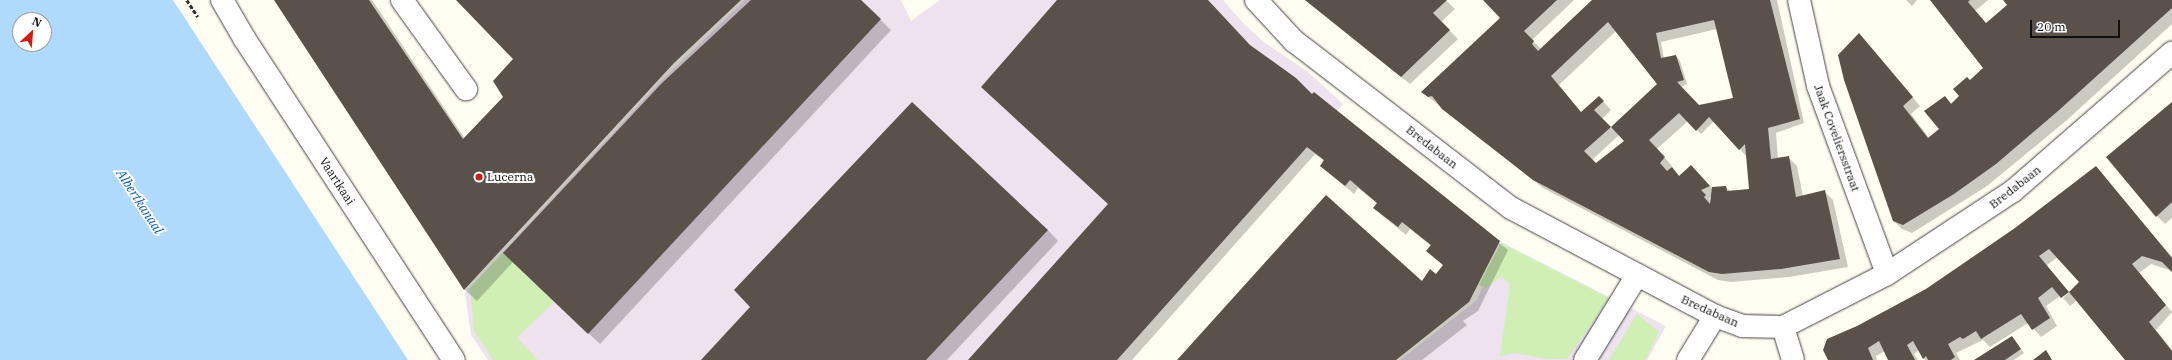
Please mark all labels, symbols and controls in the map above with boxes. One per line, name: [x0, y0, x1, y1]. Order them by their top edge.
north arrow: [12, 12, 52, 52]
scale bar: [2032, 12, 2122, 38]
text: N: [30, 14, 44, 30]
text: 20 m: [2037, 19, 2066, 34]
street label: Jaak Coveliersstraat: [1811, 83, 1863, 193]
street label: Bredabaan: [1403, 122, 1461, 172]
street label: Vaartkaai: [316, 154, 358, 208]
street label: Bredabaan: [1986, 162, 2044, 212]
water label: Albertkanaal: [112, 167, 166, 237]
place label: Lucerna: [487, 170, 533, 184]
marker: Lucerna: [474, 172, 484, 182]
street label: Bredabaan: [1679, 292, 1741, 330]

